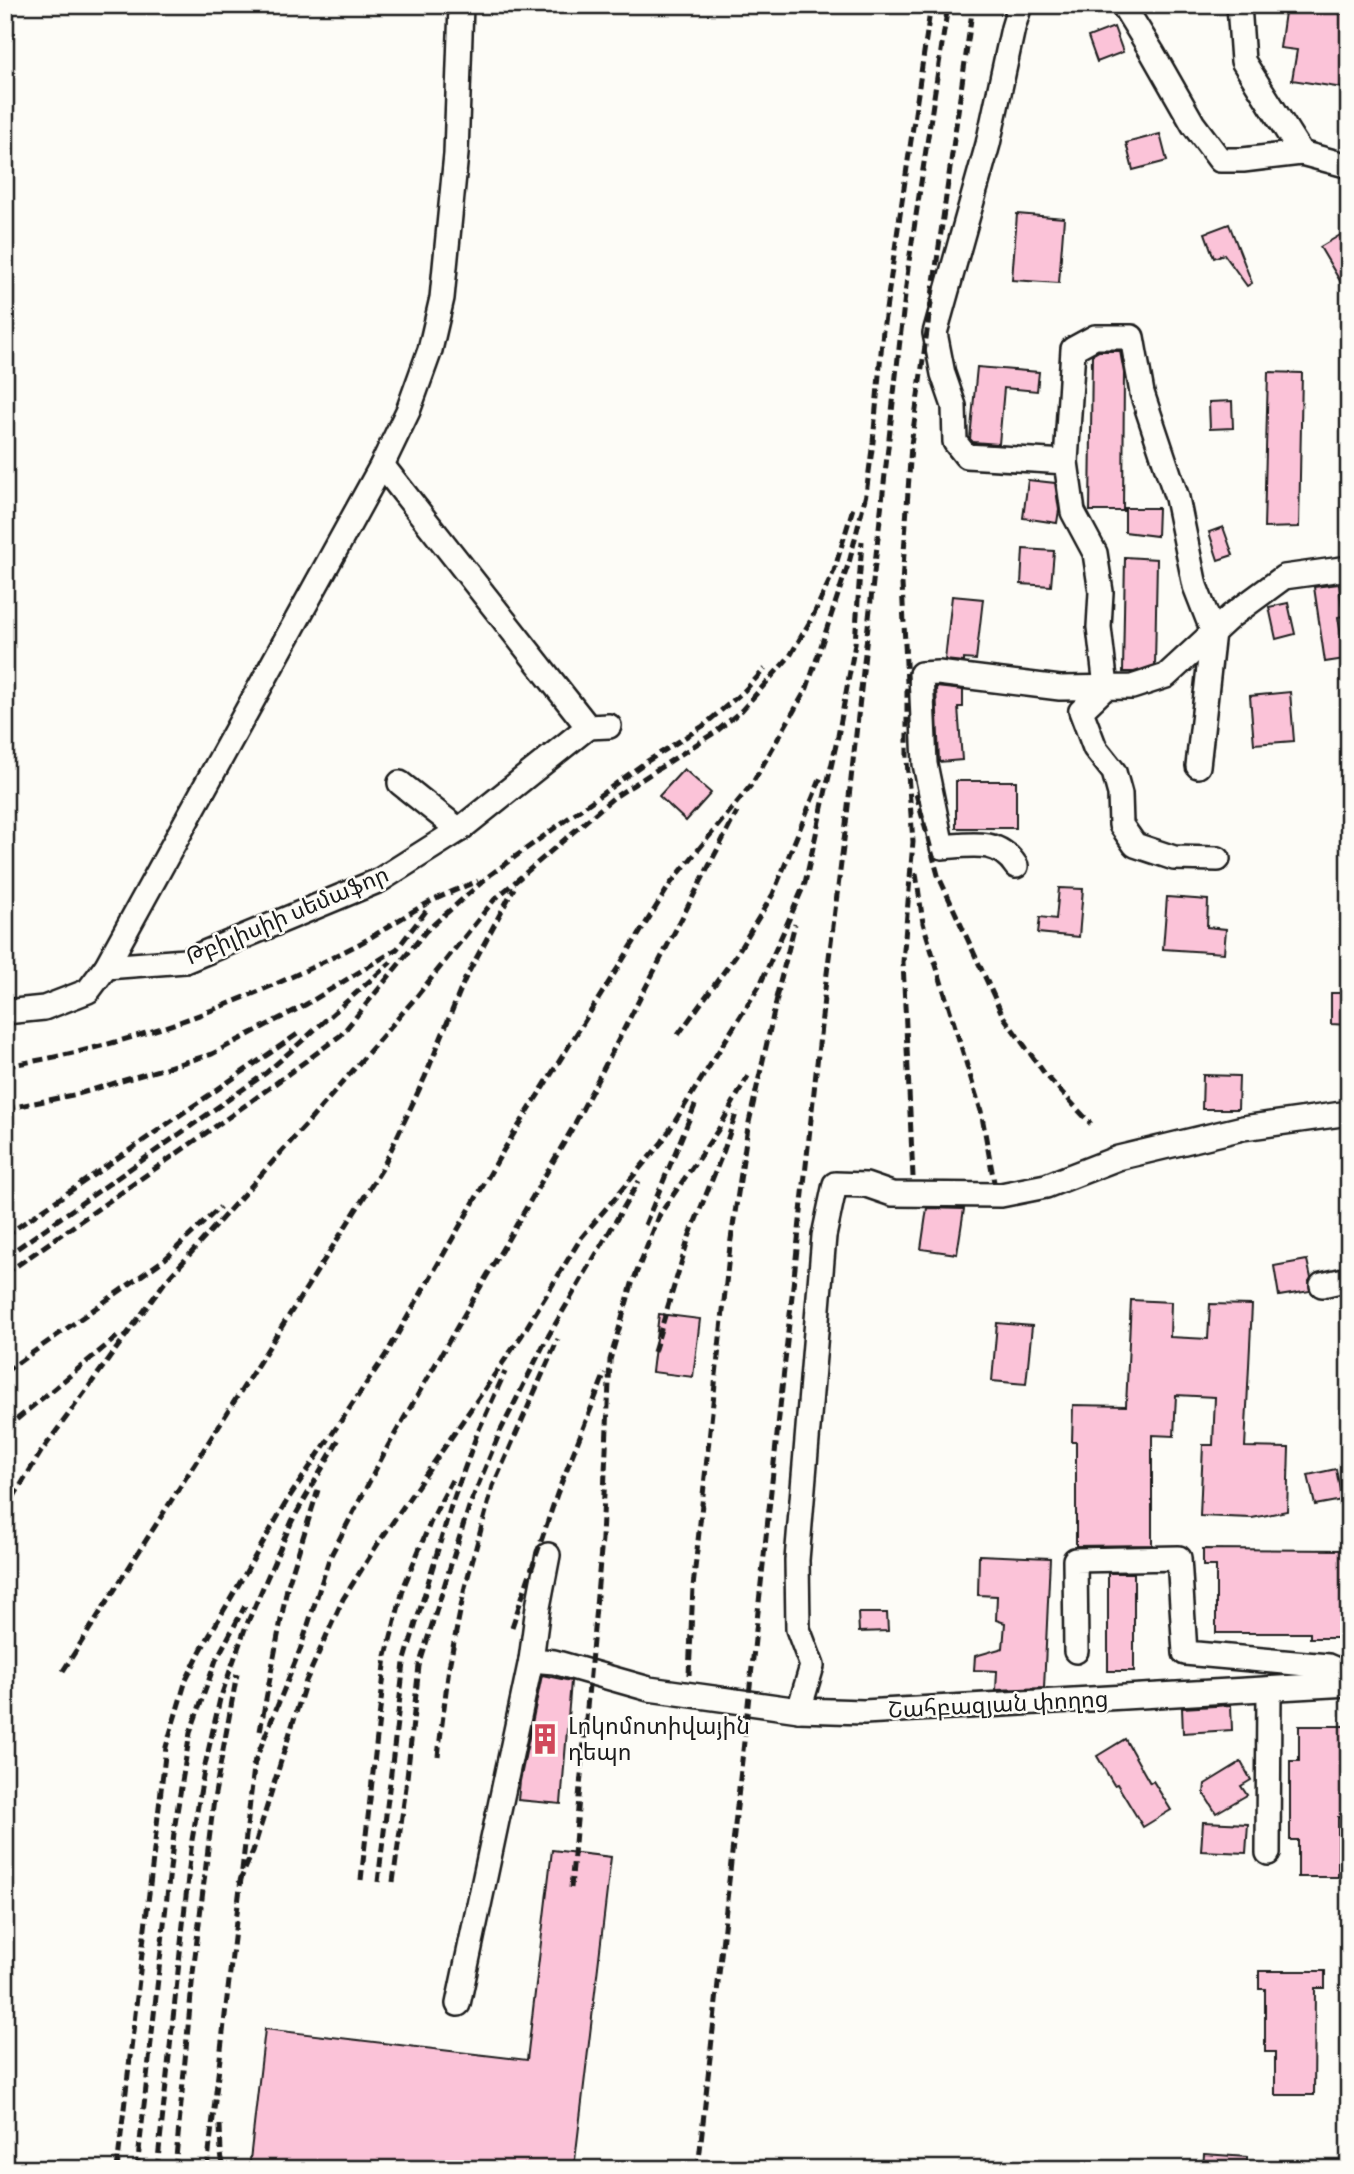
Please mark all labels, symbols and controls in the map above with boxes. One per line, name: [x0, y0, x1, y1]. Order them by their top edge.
street label: Թբիլիսիի սեմաֆոր: [183, 863, 394, 973]
street label: Շահբազյան փողոց: [887, 1687, 1109, 1727]
place label: Լոկոմոտիվային դեպո: [568, 1715, 750, 1769]
building icon: Լոկոմոտիվային դեպո: [528, 1722, 562, 1756]

